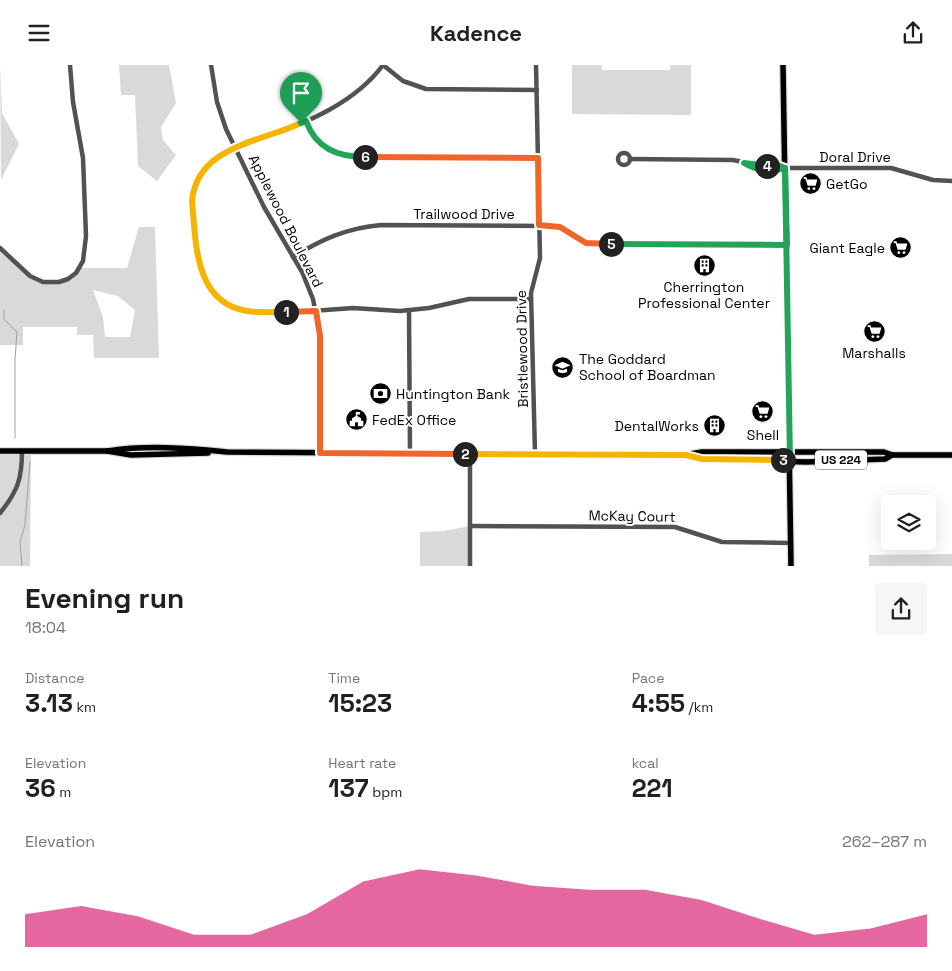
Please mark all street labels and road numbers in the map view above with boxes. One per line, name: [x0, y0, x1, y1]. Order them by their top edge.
street label: Doral Drive: [819, 148, 891, 166]
street label: Applewood Boulevard: [245, 152, 327, 290]
street label: Trailwood Drive: [413, 205, 515, 223]
street label: Bristlewood Drive: [512, 290, 532, 408]
road number: US 224: [815, 451, 867, 469]
street label: McKay Court: [588, 506, 676, 526]

